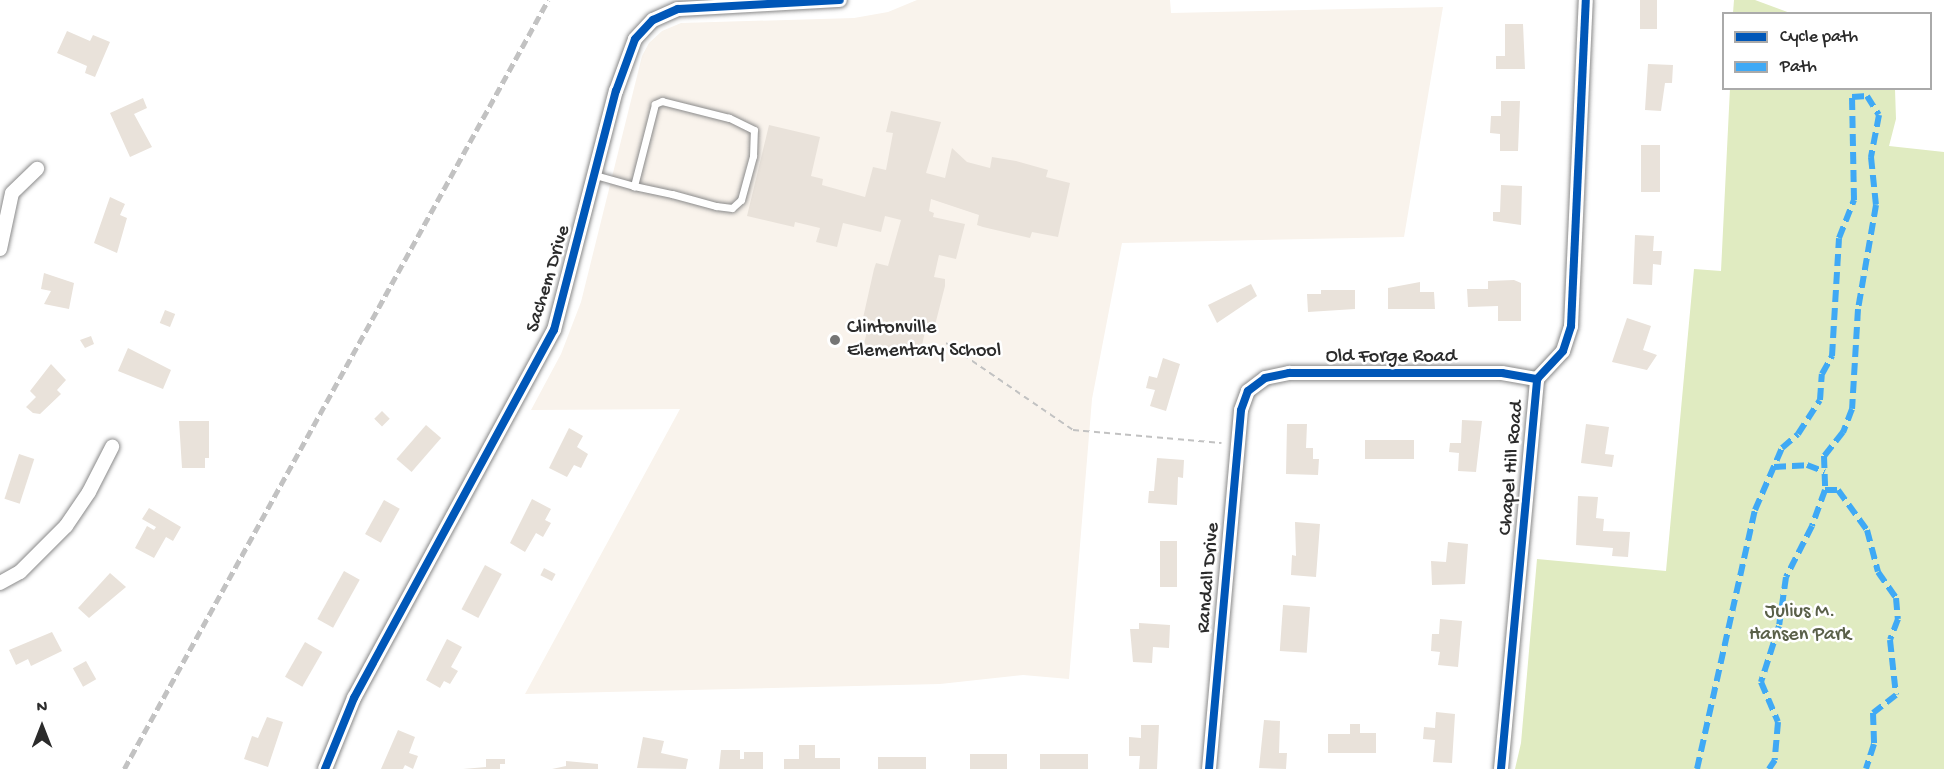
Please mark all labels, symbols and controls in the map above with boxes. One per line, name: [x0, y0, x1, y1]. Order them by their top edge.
legend: [1722, 12, 1932, 90]
text: Cycle path: [1780, 27, 1858, 48]
text: Path: [1780, 57, 1817, 78]
street label: Sachem Drive: [521, 223, 577, 335]
place label: Clintonville Elementary School: [847, 316, 1001, 363]
marker: Clintonville Elementary School: [828, 333, 842, 347]
street label: Old Forge Road: [1326, 345, 1456, 369]
street label: Chapel Hill Road: [1494, 400, 1530, 536]
street label: Randall Drive: [1192, 522, 1226, 634]
park label: Julius M. Hansen Park: [1749, 601, 1851, 648]
north arrow: [12, 697, 72, 757]
text: N: [37, 699, 47, 718]

